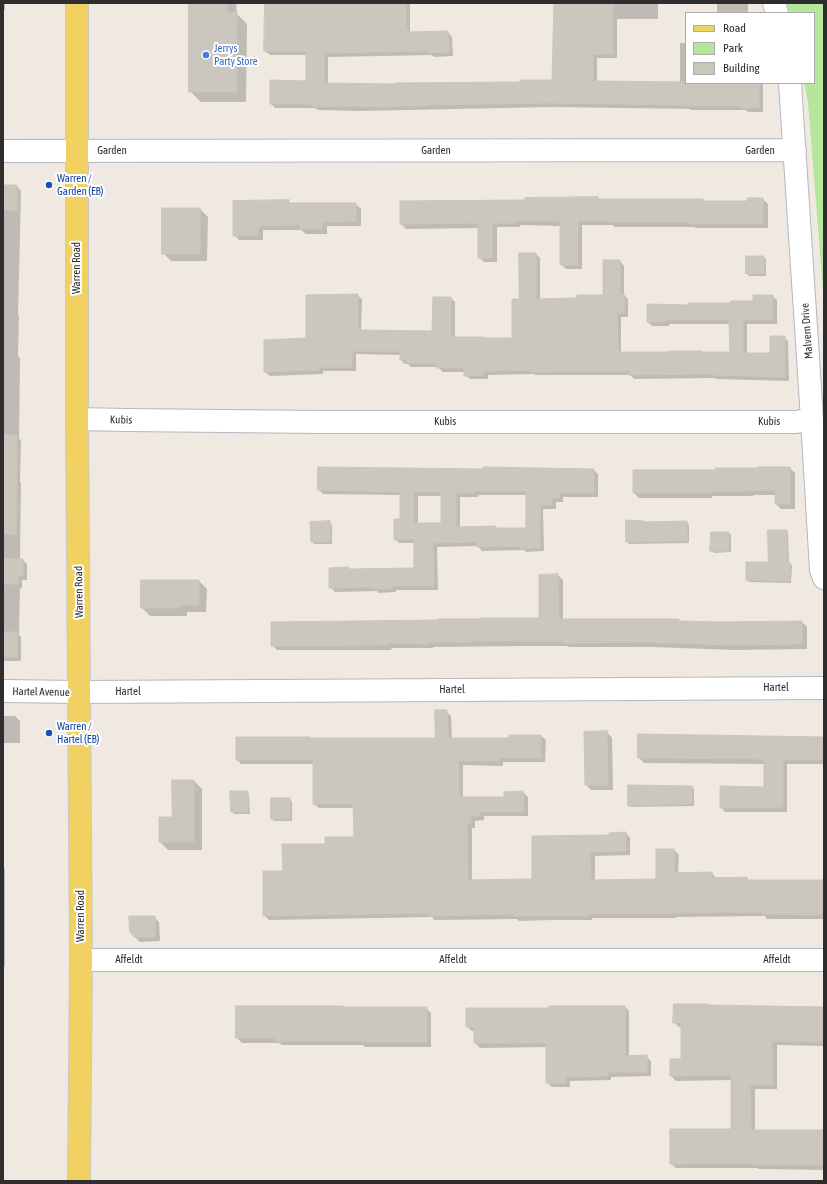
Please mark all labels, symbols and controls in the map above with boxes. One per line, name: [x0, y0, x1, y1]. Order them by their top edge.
legend: [685, 12, 815, 84]
text: Road: [723, 21, 746, 35]
text: Park: [723, 41, 743, 55]
place label: Jerrys Party Store: [214, 42, 258, 68]
marker: Jerrys Party Store: [201, 50, 211, 60]
text: Building: [723, 61, 760, 75]
street label: Garden: [97, 144, 127, 158]
street label: Garden: [421, 144, 451, 158]
street label: Garden: [745, 144, 775, 158]
place label: Warren / Garden (EB): [57, 172, 103, 198]
marker: Warren / Garden (EB): [44, 180, 54, 190]
street label: Warren Road: [70, 242, 84, 294]
street label: Malvern Drive: [798, 303, 816, 359]
street label: Kubis: [110, 413, 132, 427]
street label: Kubis: [434, 415, 456, 429]
street label: Kubis: [758, 415, 780, 429]
street label: Warren Road: [72, 566, 86, 618]
street label: Hartel: [763, 681, 789, 695]
street label: Hartel: [439, 683, 465, 697]
street label: Hartel Avenue: [12, 685, 70, 699]
street label: Hartel: [115, 685, 141, 699]
place label: Warren / Hartel (EB): [57, 720, 99, 746]
marker: Warren / Hartel (EB): [44, 728, 54, 738]
street label: Warren Road: [74, 890, 88, 942]
street label: Affeldt: [115, 953, 143, 967]
street label: Affeldt: [439, 953, 467, 967]
street label: Affeldt: [763, 953, 791, 967]

